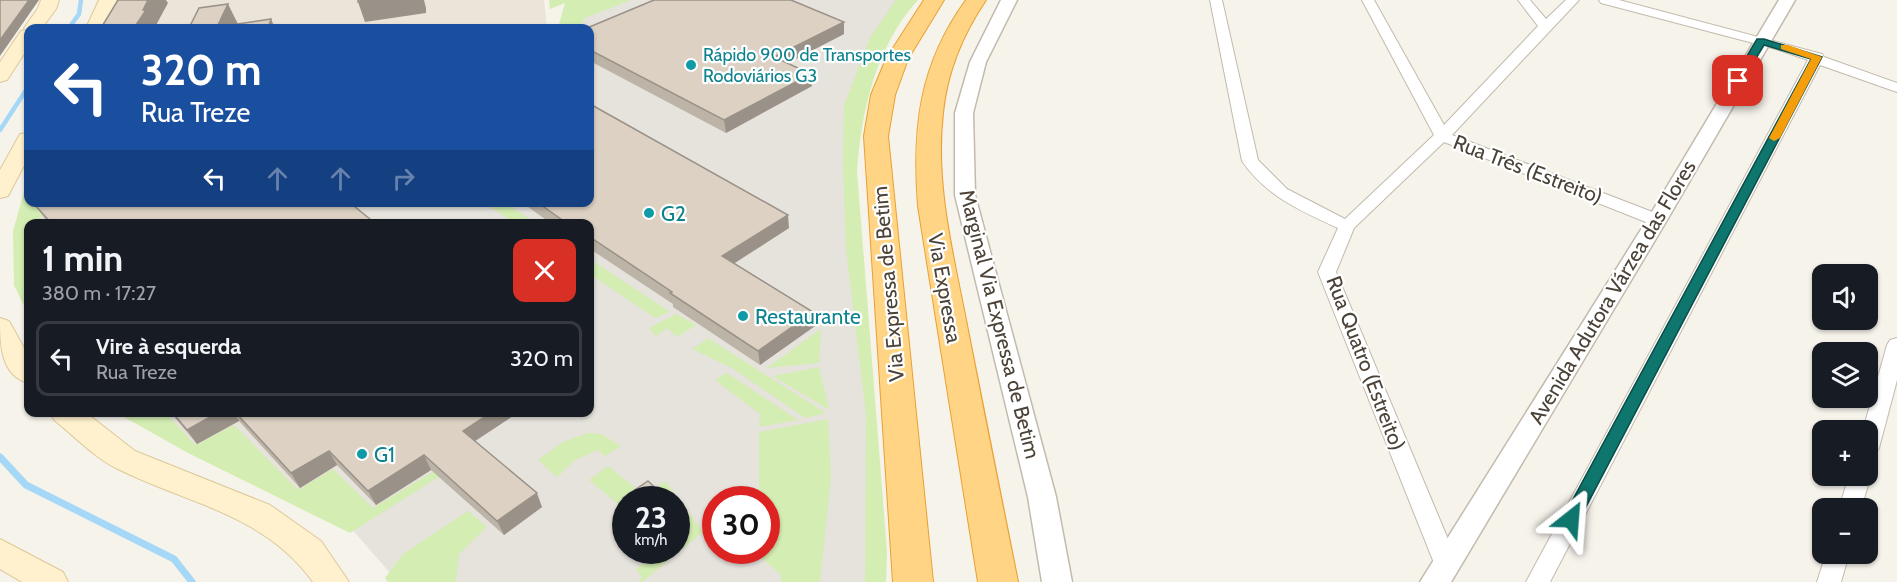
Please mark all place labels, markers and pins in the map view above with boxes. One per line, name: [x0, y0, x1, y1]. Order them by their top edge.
place label: Rápido 900 de Transportes Rodoviários G3: [703, 44, 911, 87]
pin: [1712, 55, 1763, 106]
marker: Rápido 900 de Transportes Rodoviários G3: [684, 58, 698, 72]
place label: G2: [661, 201, 686, 226]
marker: G2: [642, 206, 656, 220]
place label: Restaurante: [755, 304, 861, 329]
marker: Restaurante: [736, 309, 750, 323]
place label: G1: [374, 442, 395, 467]
marker: G1: [355, 447, 369, 461]

